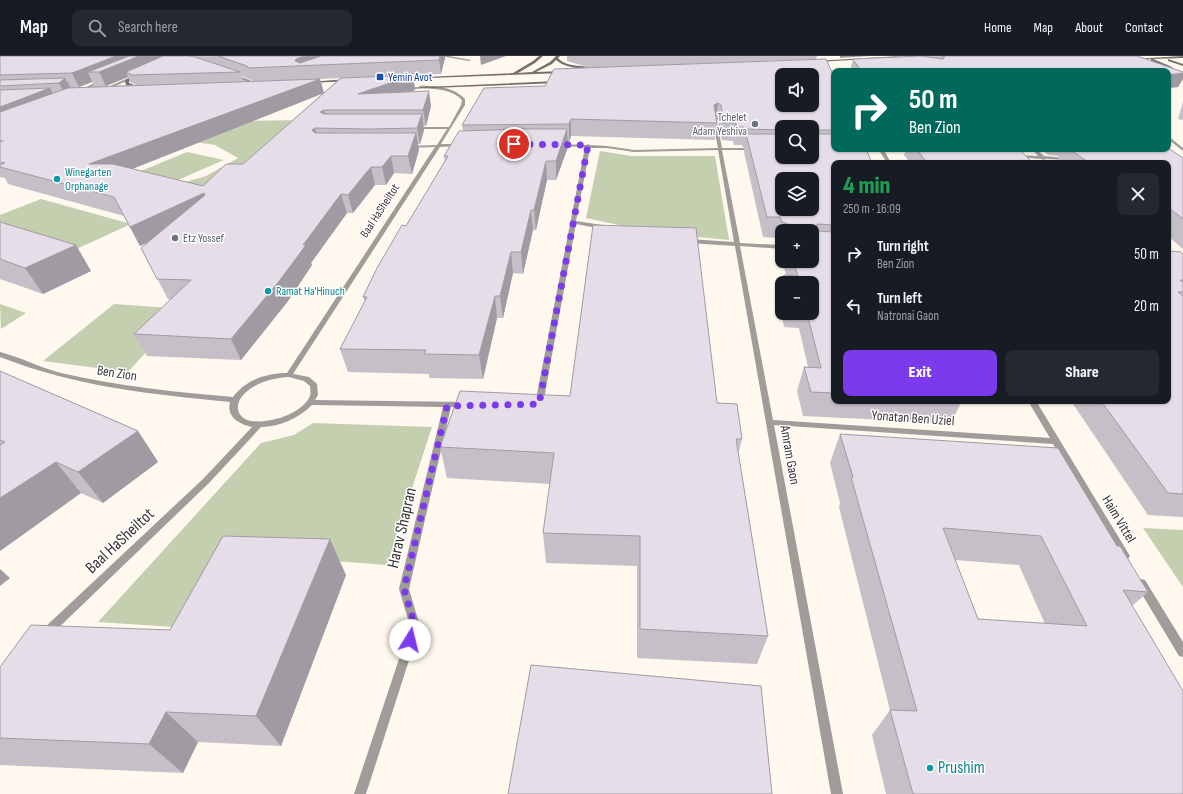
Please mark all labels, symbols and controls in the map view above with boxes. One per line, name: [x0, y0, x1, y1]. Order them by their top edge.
search box: [72, 10, 352, 46]
text: Map: [20, 16, 48, 39]
icon: search: [86, 17, 108, 39]
text: Search here: [118, 18, 178, 37]
text: Home: [984, 19, 1012, 36]
text: Map: [1034, 19, 1053, 36]
text: About: [1075, 19, 1103, 36]
text: Contact: [1125, 19, 1163, 36]
map controls: [775, 68, 819, 320]
button: sound: [775, 68, 819, 112]
place label: Yemin Avot: [388, 70, 433, 85]
marker: Yemin Avot: [375, 72, 385, 82]
text: 50 m: [909, 83, 958, 116]
icon: right: [843, 84, 895, 136]
place label: Tchelet Adam Yeshiva: [692, 110, 747, 139]
text: Ben Zion: [909, 117, 961, 138]
marker: Tchelet Adam Yeshiva: [750, 119, 760, 129]
button: search: [775, 120, 819, 164]
pin: [497, 127, 531, 161]
icon: arrive: [503, 133, 525, 155]
place label: Winegarten Orphanage: [65, 165, 111, 194]
text: 4 min: [843, 171, 890, 200]
button: layers: [775, 172, 819, 216]
button: close: [1117, 173, 1159, 215]
marker: Winegarten Orphanage: [52, 174, 62, 184]
street label: Baal HaSheiltot: [357, 181, 403, 241]
text: 250 m · 16:09: [843, 201, 901, 217]
button: +: [775, 224, 819, 268]
place label: Etz Yossef: [183, 231, 225, 246]
marker: Etz Yossef: [170, 233, 180, 243]
text: Turn right: [877, 237, 929, 256]
icon: right: [843, 243, 865, 265]
text: 50 m: [1134, 245, 1159, 264]
text: Ben Zion: [877, 256, 914, 272]
button: −: [775, 276, 819, 320]
place label: Ramat Ha'Hinuch: [276, 284, 345, 299]
marker: Ramat Ha'Hinuch: [263, 286, 273, 296]
text: Turn left: [877, 289, 922, 308]
icon: left: [843, 295, 865, 317]
text: 20 m: [1134, 297, 1159, 316]
text: Natronai Gaon: [877, 308, 939, 324]
button: Exit: [843, 350, 997, 396]
button: Share: [1005, 350, 1159, 396]
street label: Ben Zion: [96, 361, 138, 385]
street label: Yonatan Ben Uziel: [871, 407, 955, 429]
street label: Amram Gaon: [776, 423, 804, 486]
street label: Harav Shapran: [383, 486, 421, 570]
street label: Haim Vittel: [1098, 492, 1140, 546]
street label: Baal HaSheiltot: [81, 504, 159, 578]
position arrow: [389, 619, 431, 661]
place label: Prushim: [938, 758, 985, 778]
marker: Prushim: [925, 763, 935, 773]

